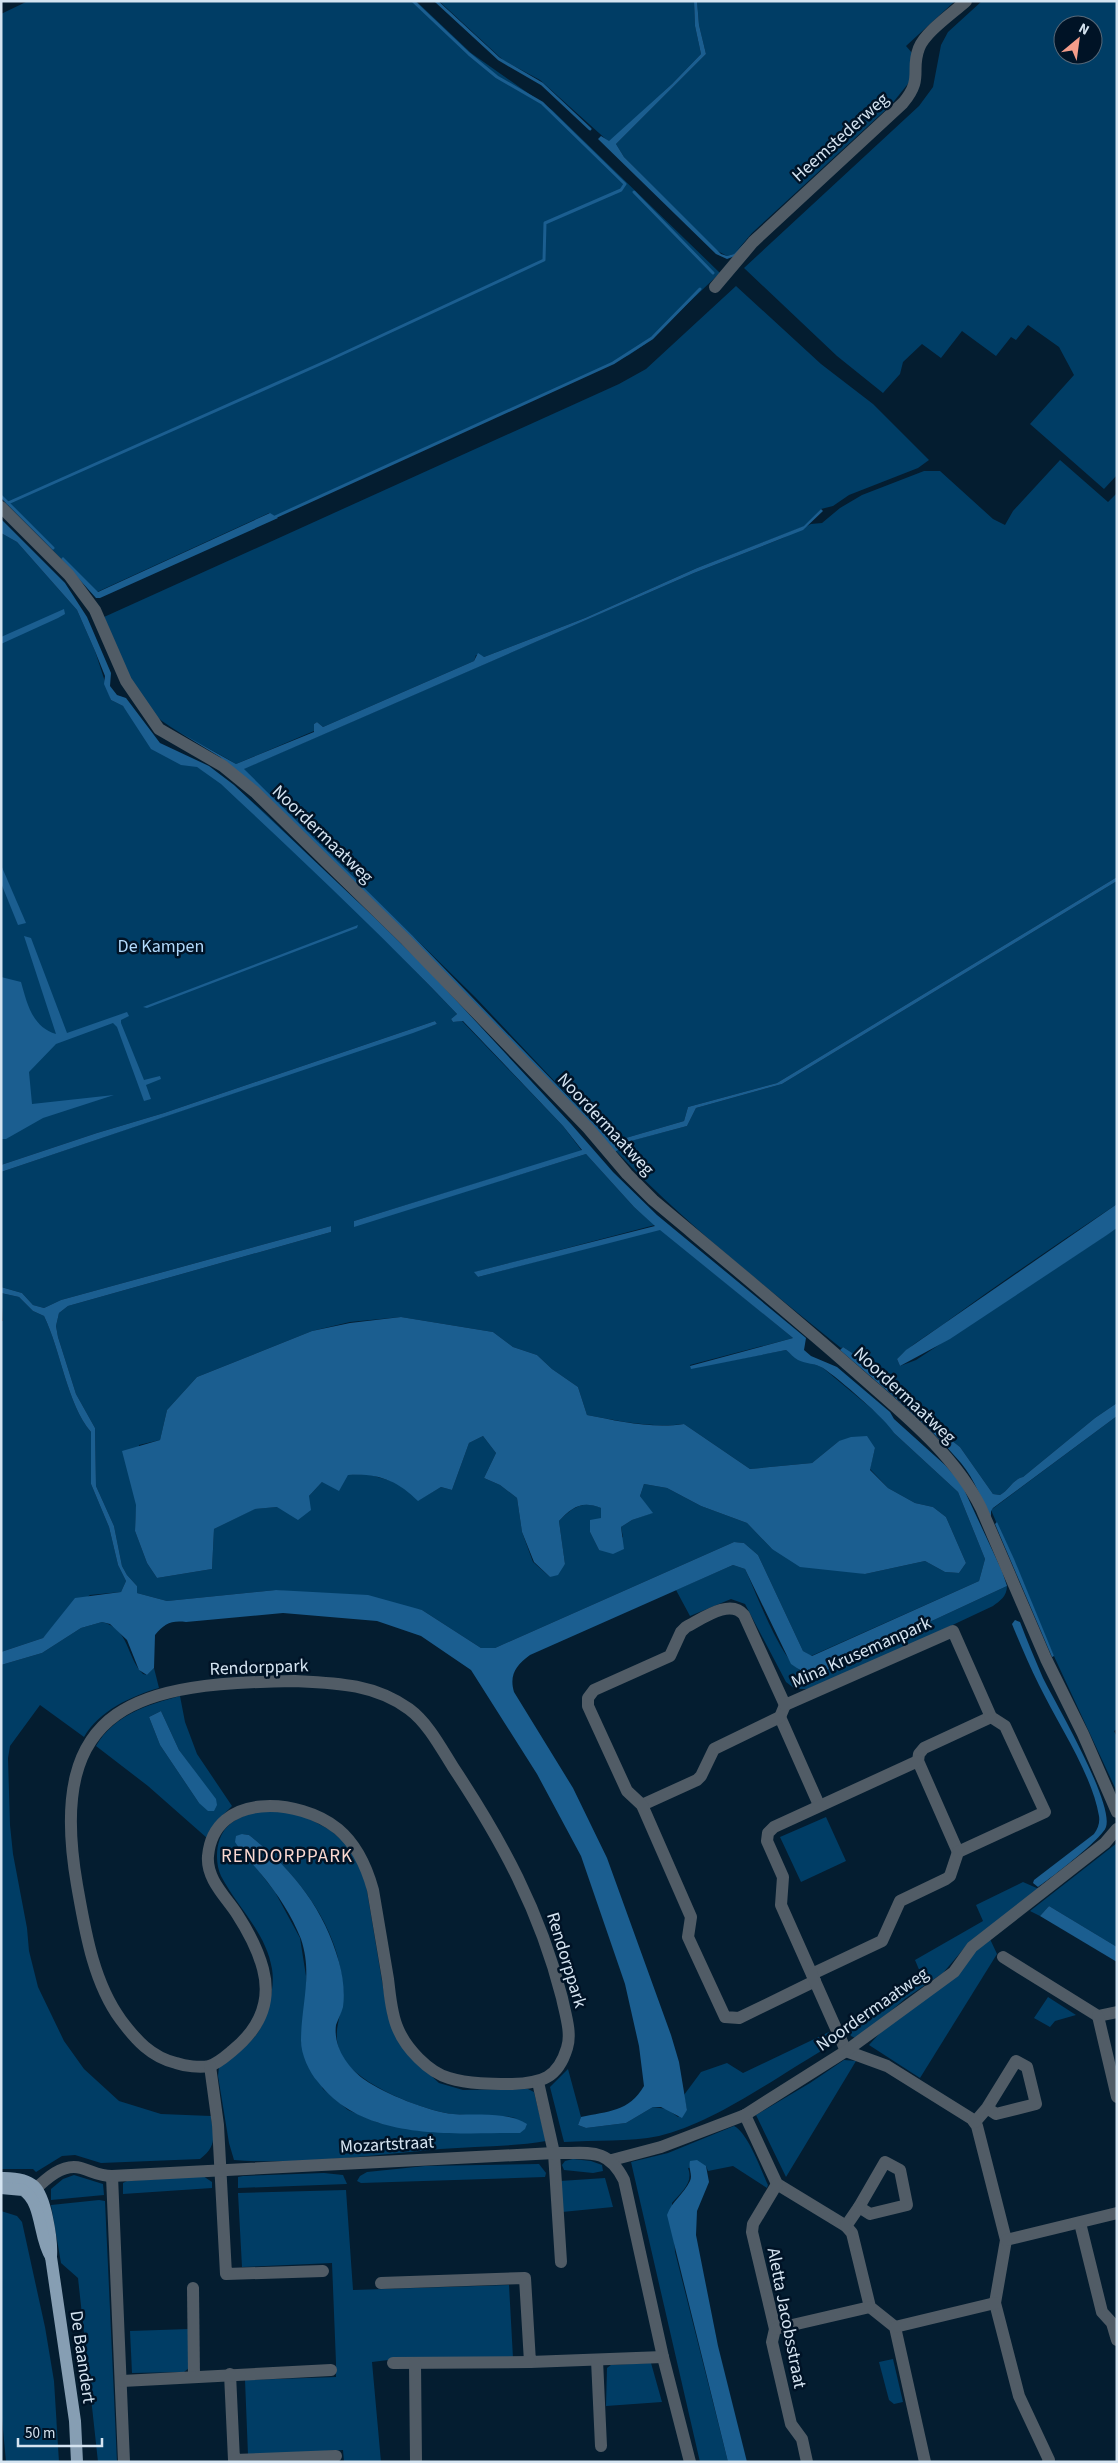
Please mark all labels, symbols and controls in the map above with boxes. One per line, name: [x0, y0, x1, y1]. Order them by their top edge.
north arrow: [1053, 15, 1103, 65]
text: N: [1075, 19, 1093, 41]
street label: Heemstederweg: [786, 87, 894, 188]
street label: Noordermaatweg: [266, 780, 379, 889]
park label: De Kampen: [118, 934, 204, 959]
street label: Noordermaatweg: [551, 1068, 660, 1181]
street label: Noordermaatweg: [848, 1341, 961, 1450]
street label: Mina Krusemanpark: [787, 1610, 935, 1695]
street label: Rendorppark: [209, 1653, 309, 1682]
district label: RENDORPPARK: [221, 1843, 353, 1870]
street label: Rendorppark: [540, 1909, 593, 2011]
street label: Noordermaatweg: [811, 1961, 934, 2058]
street label: Mozartstraat: [339, 2130, 435, 2159]
street label: Aletta Jacobsstraat: [761, 2246, 812, 2391]
street label: De Baandert: [64, 2309, 101, 2405]
scale bar: [18, 2416, 101, 2448]
text: 50 m: [25, 2423, 55, 2444]

